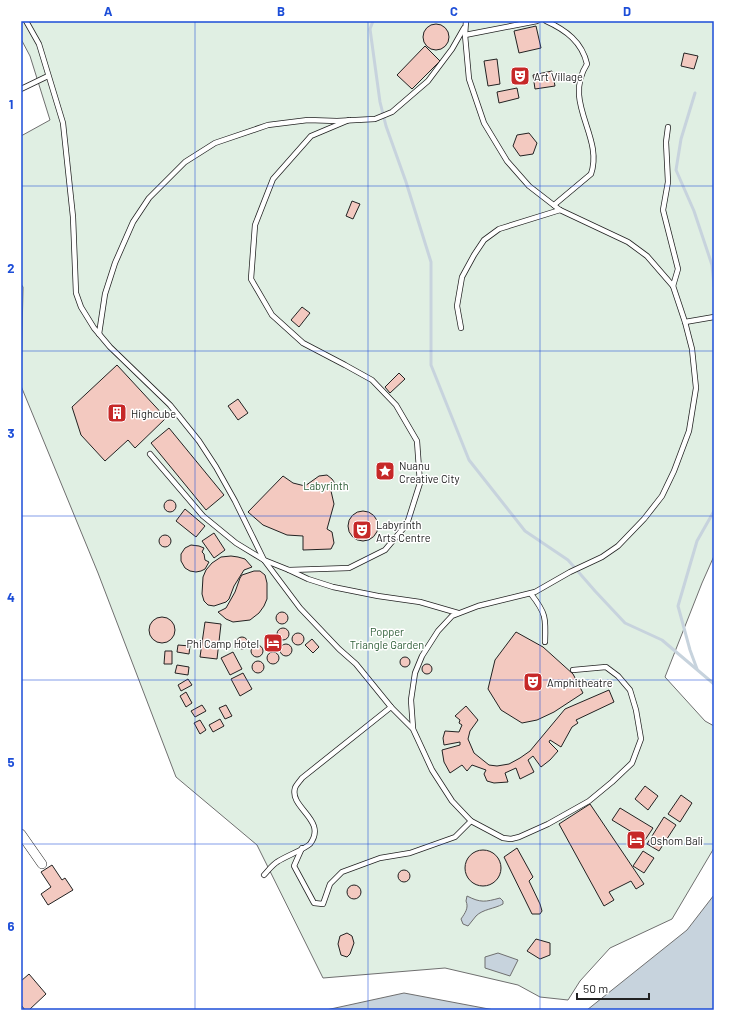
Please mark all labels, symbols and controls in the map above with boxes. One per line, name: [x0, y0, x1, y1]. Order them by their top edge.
text: A: [104, 3, 113, 19]
text: B: [277, 3, 285, 19]
text: C: [450, 3, 458, 19]
text: D: [623, 3, 631, 19]
theatre icon: Art Village: [509, 65, 531, 87]
place label: Art Village: [534, 70, 583, 83]
text: 1: [9, 96, 13, 112]
text: 2: [7, 260, 15, 276]
building icon: Highcube: [106, 402, 128, 424]
place label: Highcube: [131, 407, 176, 420]
text: 3: [7, 425, 15, 441]
place label: Nuanu Creative City: [399, 459, 459, 485]
place icon: Nuanu Creative City: [374, 460, 396, 482]
park label: Labyrinth: [303, 479, 349, 492]
place label: Labyrinth Arts Centre: [376, 518, 431, 544]
theatre icon: Labyrinth Arts Centre: [351, 519, 373, 541]
text: 4: [7, 589, 15, 605]
park label: Popper Triangle Garden: [350, 625, 424, 651]
hotel icon: Phi Camp Hotel: [262, 632, 284, 654]
place label: Phi Camp Hotel: [187, 637, 259, 650]
theatre icon: Amphitheatre: [522, 671, 544, 693]
place label: Amphitheatre: [547, 676, 613, 689]
text: 5: [7, 754, 15, 770]
hotel icon: Oshom Bali: [625, 829, 647, 851]
place label: Oshom Bali: [650, 834, 703, 847]
text: 6: [8, 918, 15, 934]
scale bar: [577, 975, 649, 1001]
text: 50 m: [583, 981, 608, 995]

